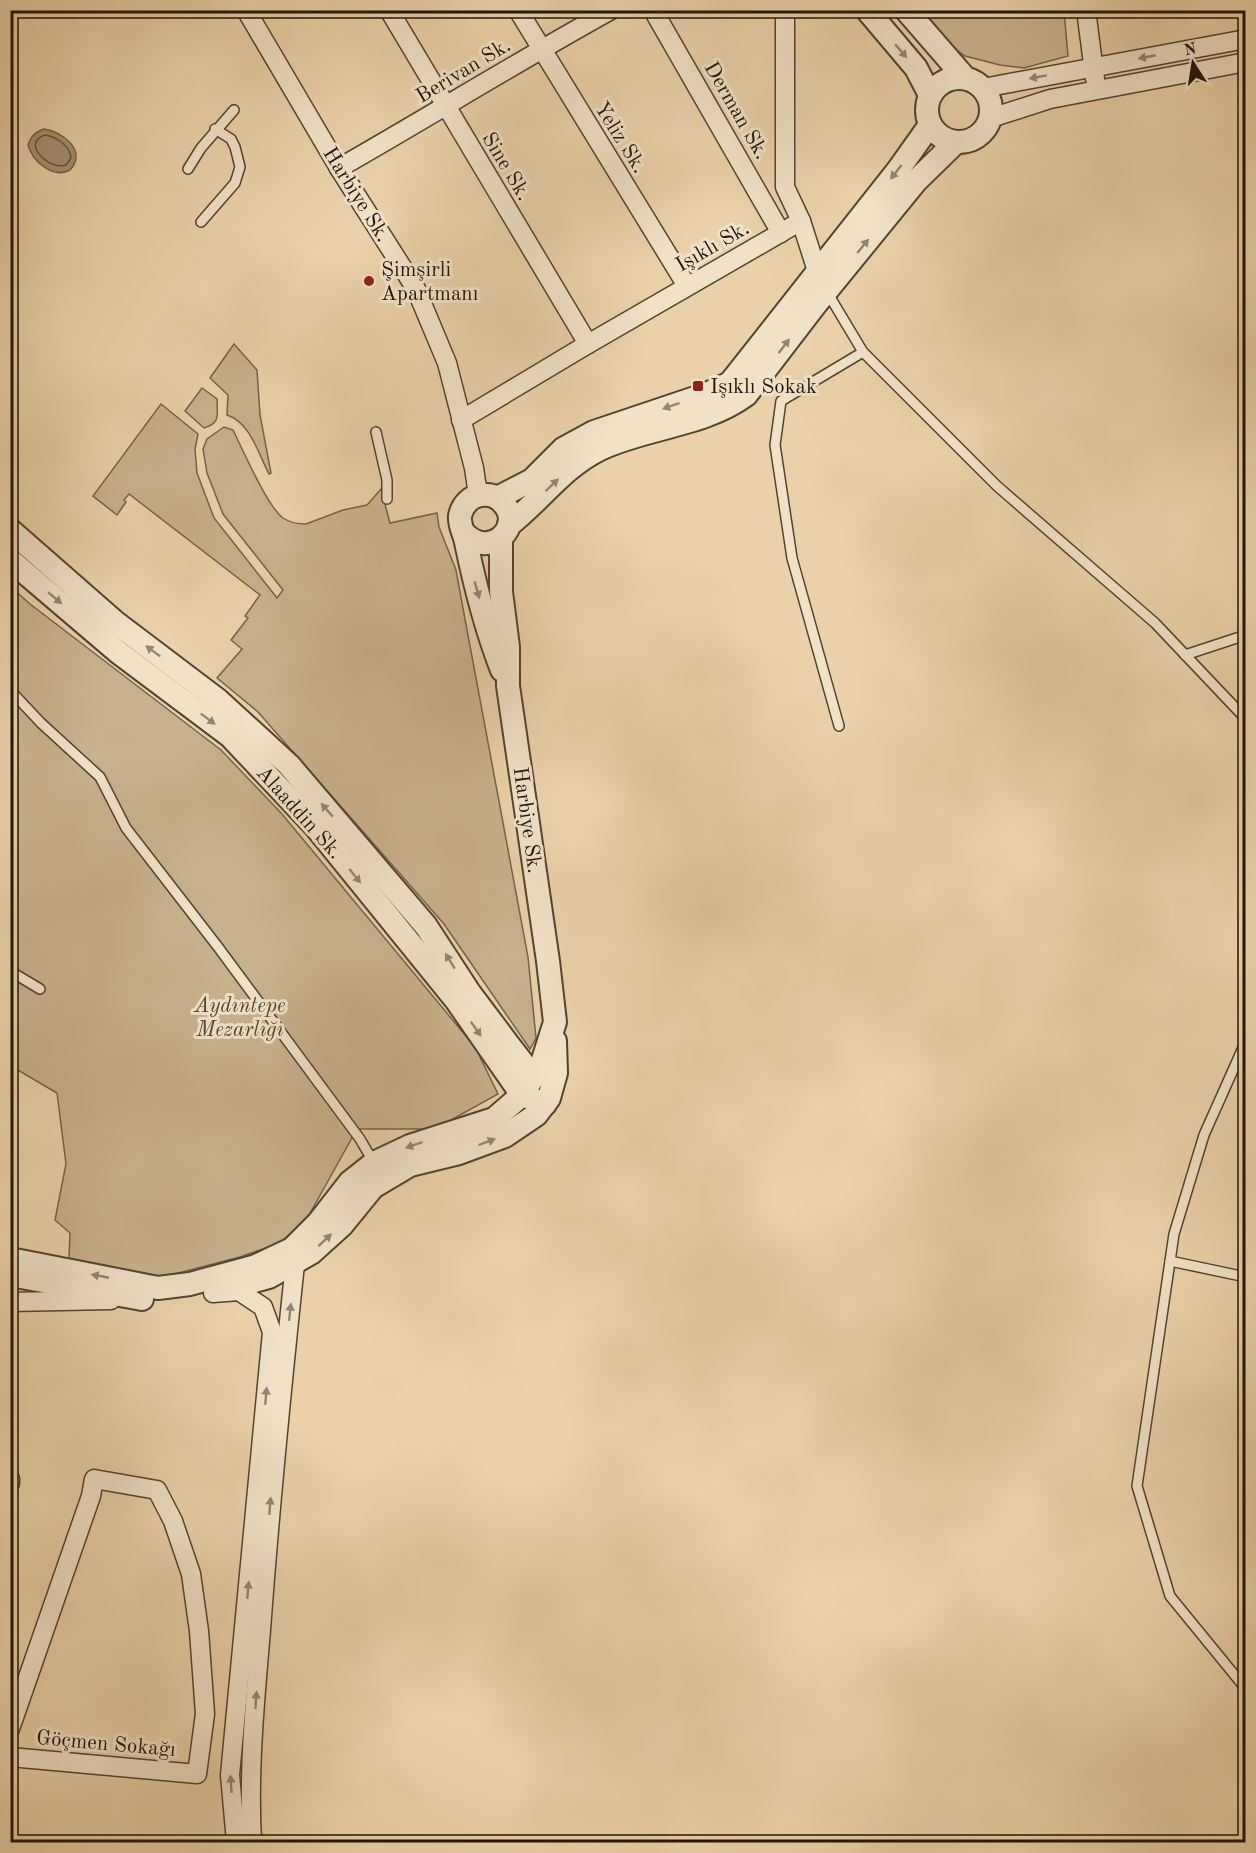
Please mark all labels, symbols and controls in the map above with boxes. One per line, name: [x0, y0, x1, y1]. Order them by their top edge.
north arrow: [1163, 33, 1223, 93]
street label: Berivan Sk.: [413, 35, 515, 108]
text: N: [1183, 41, 1199, 59]
one-way arrow: [895, 43, 908, 59]
one-way arrow: [1137, 53, 1156, 62]
street label: Derman Sk.: [699, 58, 772, 163]
one-way arrow: [1028, 73, 1047, 82]
street label: Yeliz Sk.: [590, 98, 650, 177]
street label: Sine Sk.: [477, 129, 534, 204]
street label: Harbiye Sk.: [318, 144, 393, 246]
one-way arrow: [890, 164, 902, 180]
street label: Işıklı Sk.: [672, 218, 753, 277]
one-way arrow: [857, 238, 870, 254]
place label: Şimşirli Apartmanı: [381, 260, 478, 305]
marker: Şimşirli Apartmanı: [362, 274, 376, 288]
one-way arrow: [777, 339, 789, 354]
place label: Işıklı Sokak: [710, 377, 817, 398]
marker: Işıklı Sokak: [691, 379, 705, 393]
one-way arrow: [662, 401, 680, 411]
one-way arrow: [544, 479, 558, 493]
one-way arrow: [472, 581, 482, 600]
one-way arrow: [47, 591, 62, 604]
one-way arrow: [145, 645, 161, 657]
one-way arrow: [200, 713, 216, 725]
street label: Alaaddin Sk.: [252, 762, 346, 864]
street label: Harbiye Sk.: [509, 766, 544, 875]
one-way arrow: [321, 802, 334, 818]
one-way arrow: [349, 868, 362, 884]
one-way arrow: [445, 953, 456, 969]
park label: Aydıntepe Mezarlığı: [193, 996, 286, 1041]
one-way arrow: [470, 1020, 482, 1036]
one-way arrow: [478, 1137, 496, 1146]
one-way arrow: [405, 1141, 423, 1151]
one-way arrow: [318, 1233, 333, 1247]
one-way arrow: [90, 1271, 109, 1280]
one-way arrow: [285, 1302, 295, 1321]
one-way arrow: [261, 1387, 271, 1406]
one-way arrow: [265, 1496, 275, 1515]
one-way arrow: [243, 1581, 253, 1600]
one-way arrow: [251, 1691, 260, 1710]
street label: Göçmen Sokağı: [35, 1728, 177, 1761]
one-way arrow: [226, 1775, 235, 1794]

